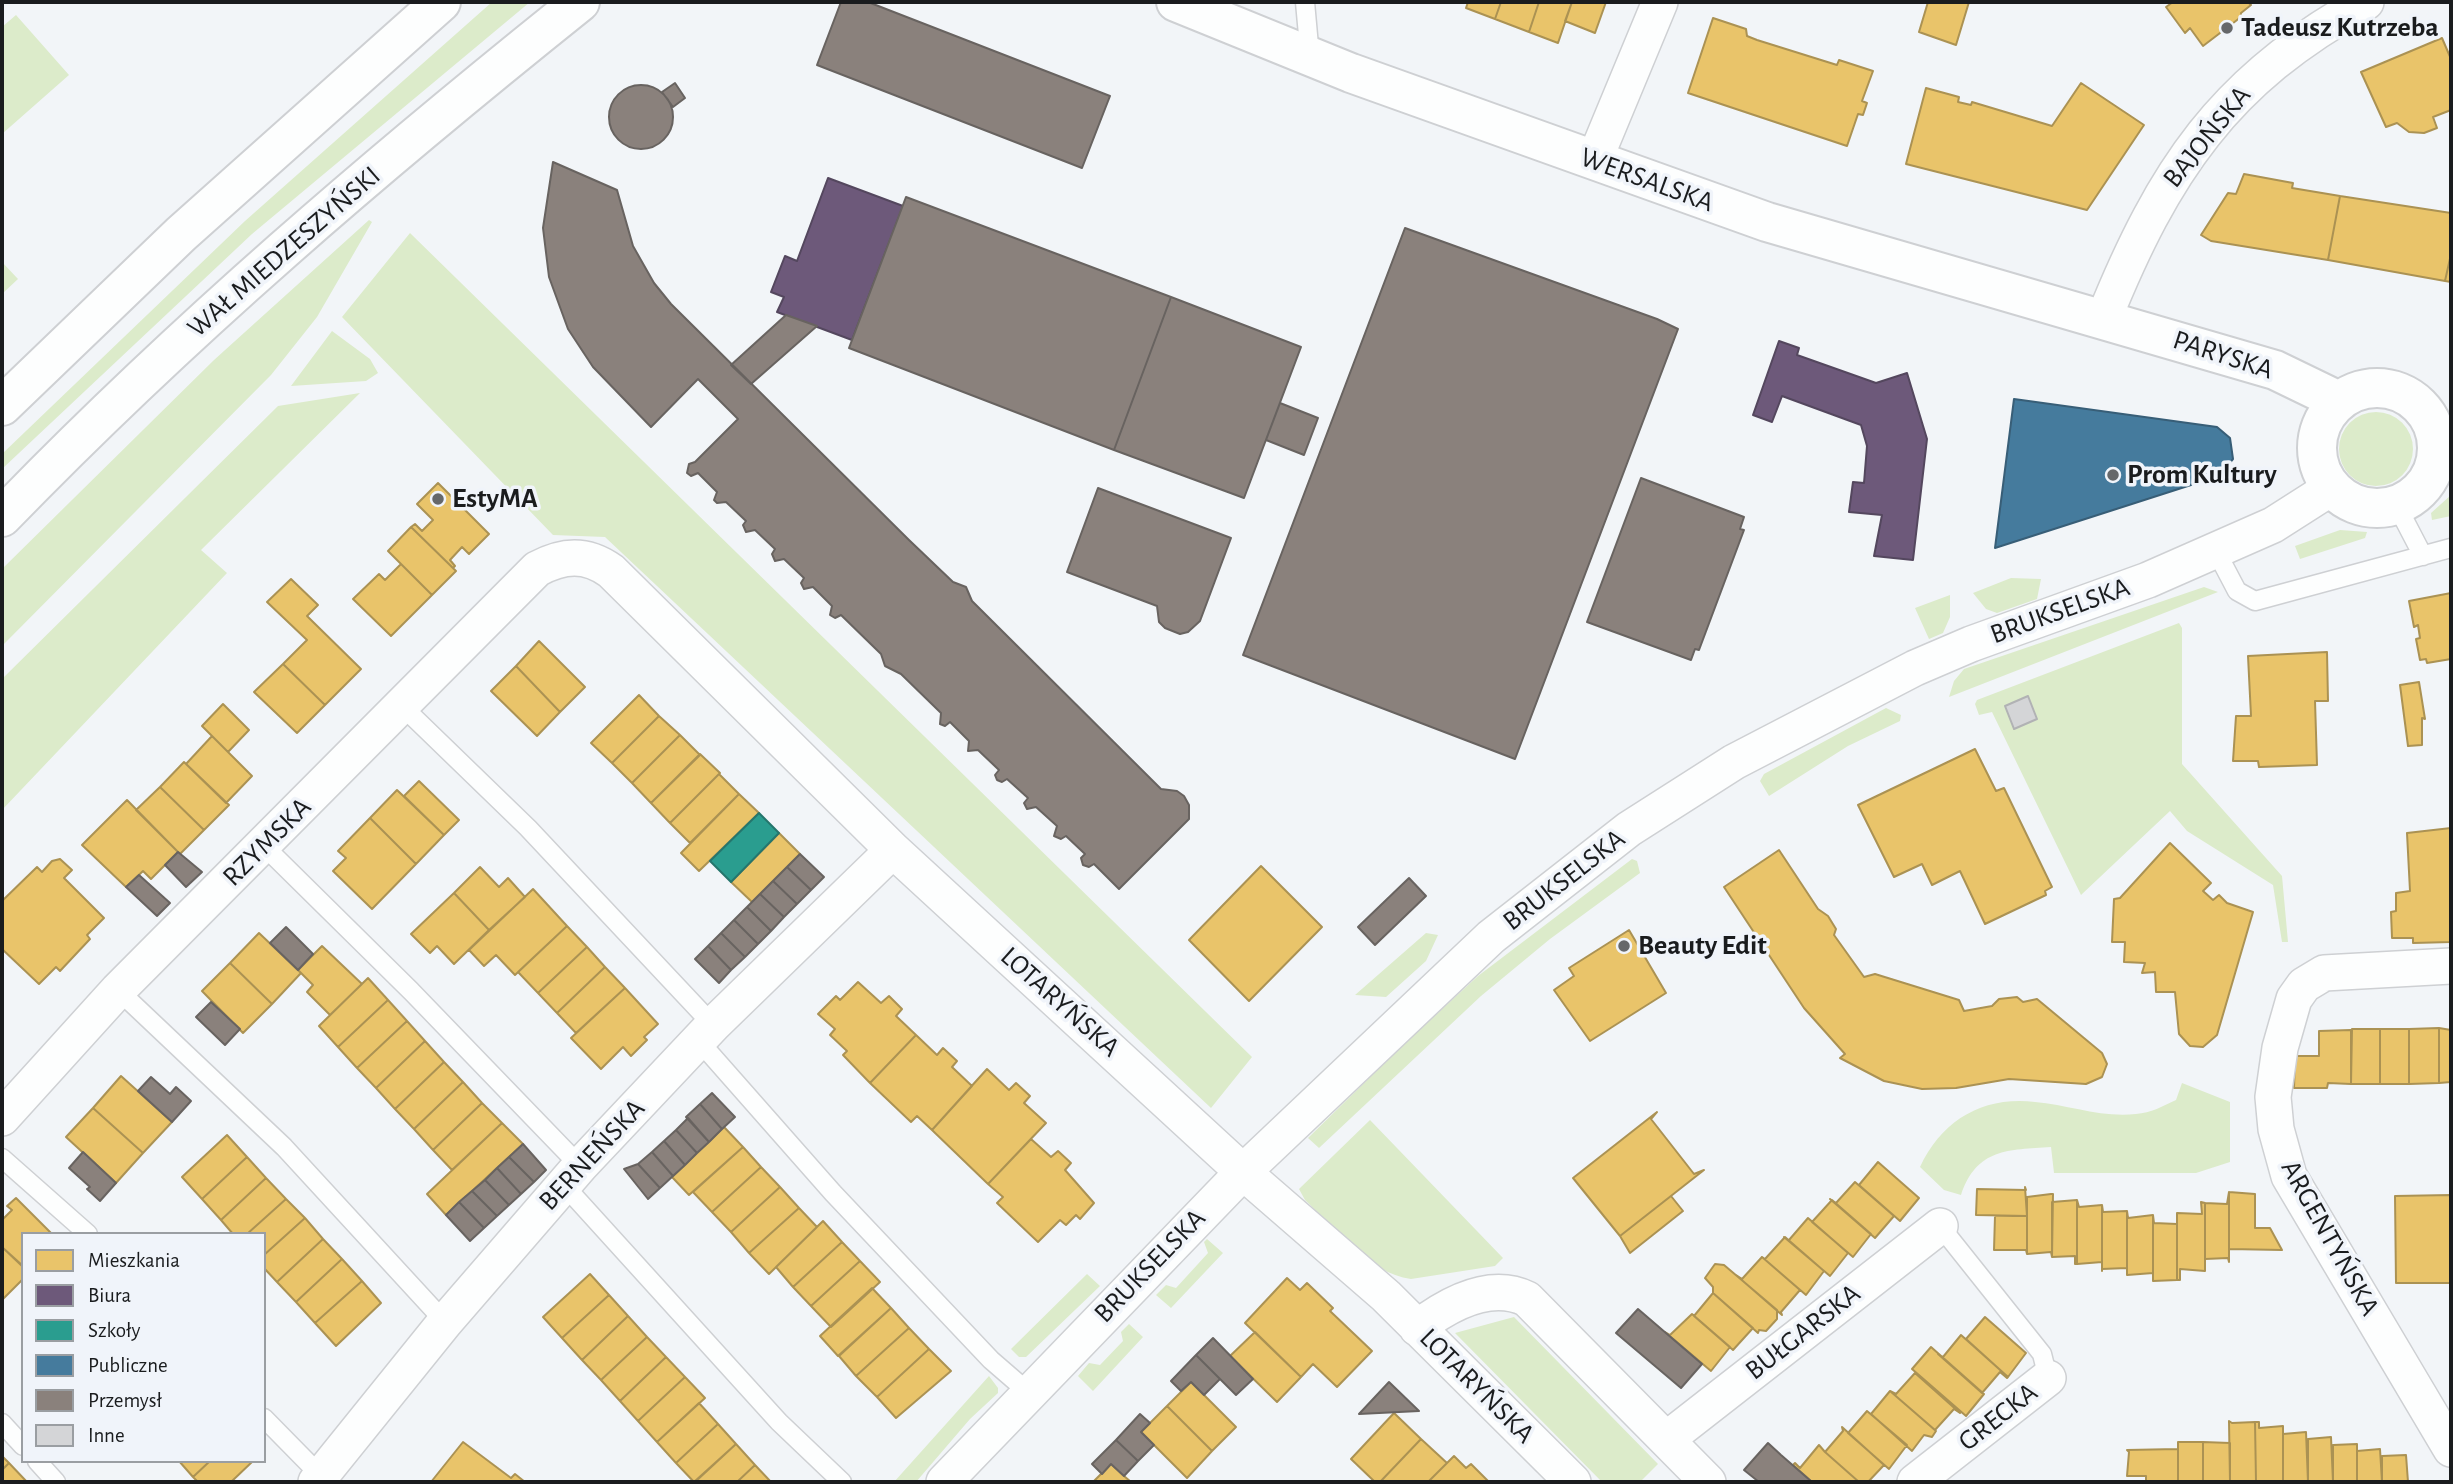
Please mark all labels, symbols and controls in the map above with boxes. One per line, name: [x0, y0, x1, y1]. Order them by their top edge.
place label: Tadeusz Kutrzeba: [2241, 11, 2439, 45]
marker: Tadeusz Kutrzeba: [2219, 20, 2235, 36]
street label: BAJOŃSKA: [2156, 79, 2258, 195]
street label: WERSALSKA: [1576, 140, 1718, 220]
street label: WAŁ MIEDZESZYŃSKI: [181, 159, 387, 345]
street label: PARYSKA: [2169, 323, 2277, 387]
place label: Prom Kultury: [2127, 458, 2277, 492]
marker: Prom Kultury: [2105, 467, 2121, 483]
place label: EstyMA: [452, 482, 538, 516]
marker: EstyMA: [430, 491, 446, 507]
street label: BRUKSELSKA: [1986, 570, 2134, 652]
street label: RZYMSKA: [216, 791, 318, 893]
street label: BRUKSELSKA: [1496, 822, 1632, 938]
place label: Beauty Edit: [1638, 929, 1767, 963]
marker: Beauty Edit: [1616, 938, 1632, 954]
street label: LOTARYŃSKA: [993, 940, 1127, 1064]
street label: BERNEŃSKA: [532, 1092, 652, 1218]
street label: ARGENTYŃSKA: [2273, 1154, 2387, 1322]
street label: BRUKSELSKA: [1087, 1202, 1213, 1330]
legend: [21, 1232, 266, 1463]
text: Mieszkania: [88, 1250, 180, 1271]
street label: BUŁGARSKA: [1739, 1277, 1867, 1387]
text: Biura: [88, 1285, 131, 1306]
text: Szkoły: [88, 1320, 141, 1341]
street label: LOTARYŃSKA: [1412, 1321, 1542, 1451]
text: Publiczne: [88, 1355, 168, 1376]
street label: GRECKA: [1952, 1376, 2044, 1458]
text: Przemysł: [88, 1390, 162, 1411]
text: Inne: [88, 1425, 125, 1446]

